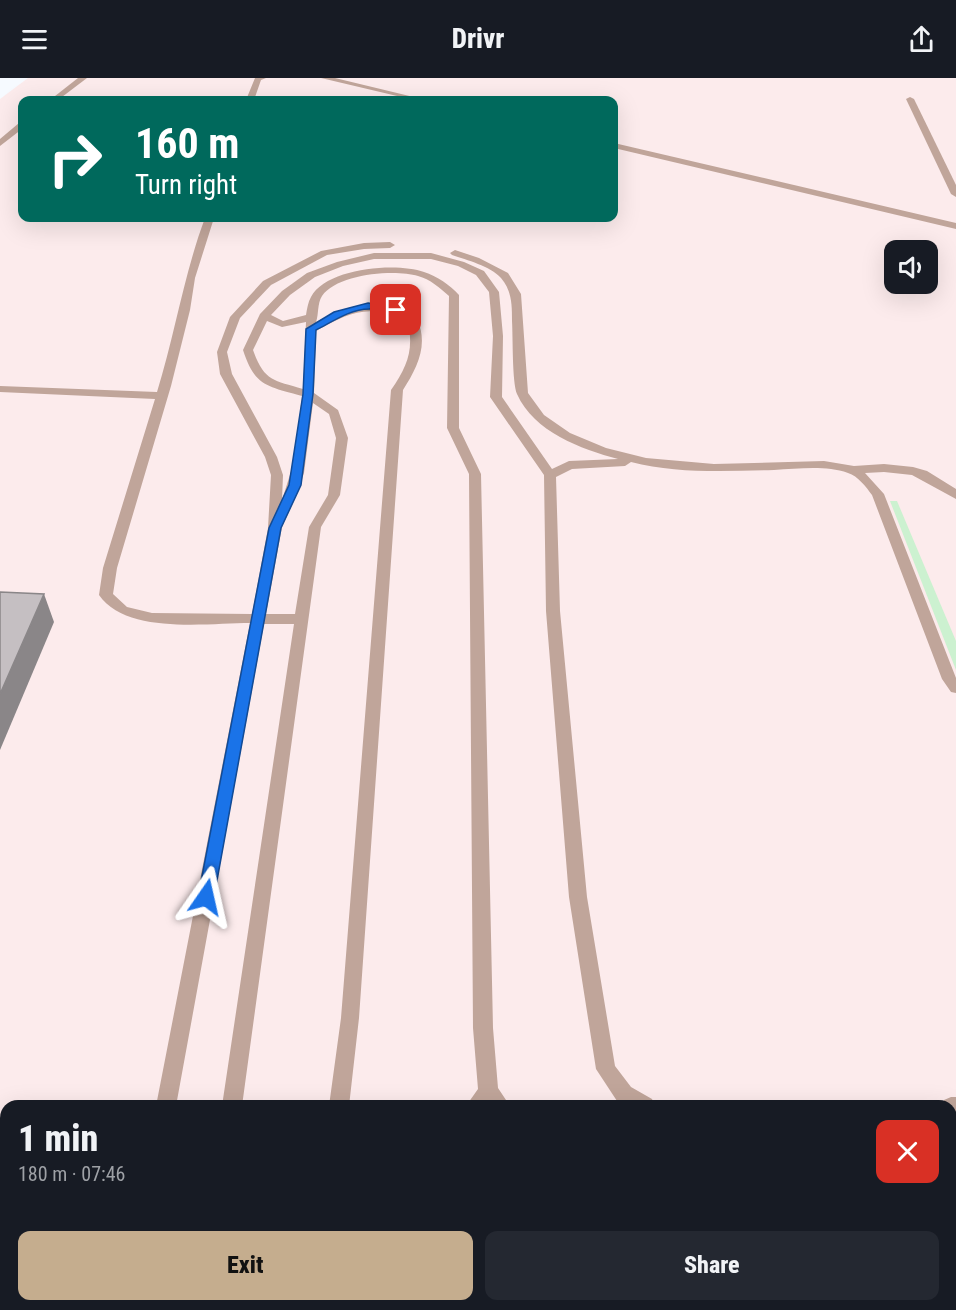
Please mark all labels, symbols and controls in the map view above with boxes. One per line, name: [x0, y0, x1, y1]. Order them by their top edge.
icon: menu: [18, 23, 51, 56]
text: Drivr: [452, 23, 504, 55]
icon: share: [905, 23, 938, 56]
text: 160 m: [135, 119, 240, 168]
icon: right: [36, 120, 114, 198]
text: Turn right: [135, 169, 237, 201]
map controls: [884, 240, 938, 294]
button: sound: [884, 240, 938, 294]
pin: [370, 284, 421, 335]
icon: arrive: [379, 293, 412, 326]
position arrow: [174, 865, 238, 929]
text: 1 min: [18, 1118, 98, 1160]
button: close: [876, 1120, 939, 1183]
text: 180 m · 07:46: [18, 1162, 125, 1186]
button: Exit: [18, 1231, 473, 1300]
button: Share: [485, 1231, 939, 1300]

